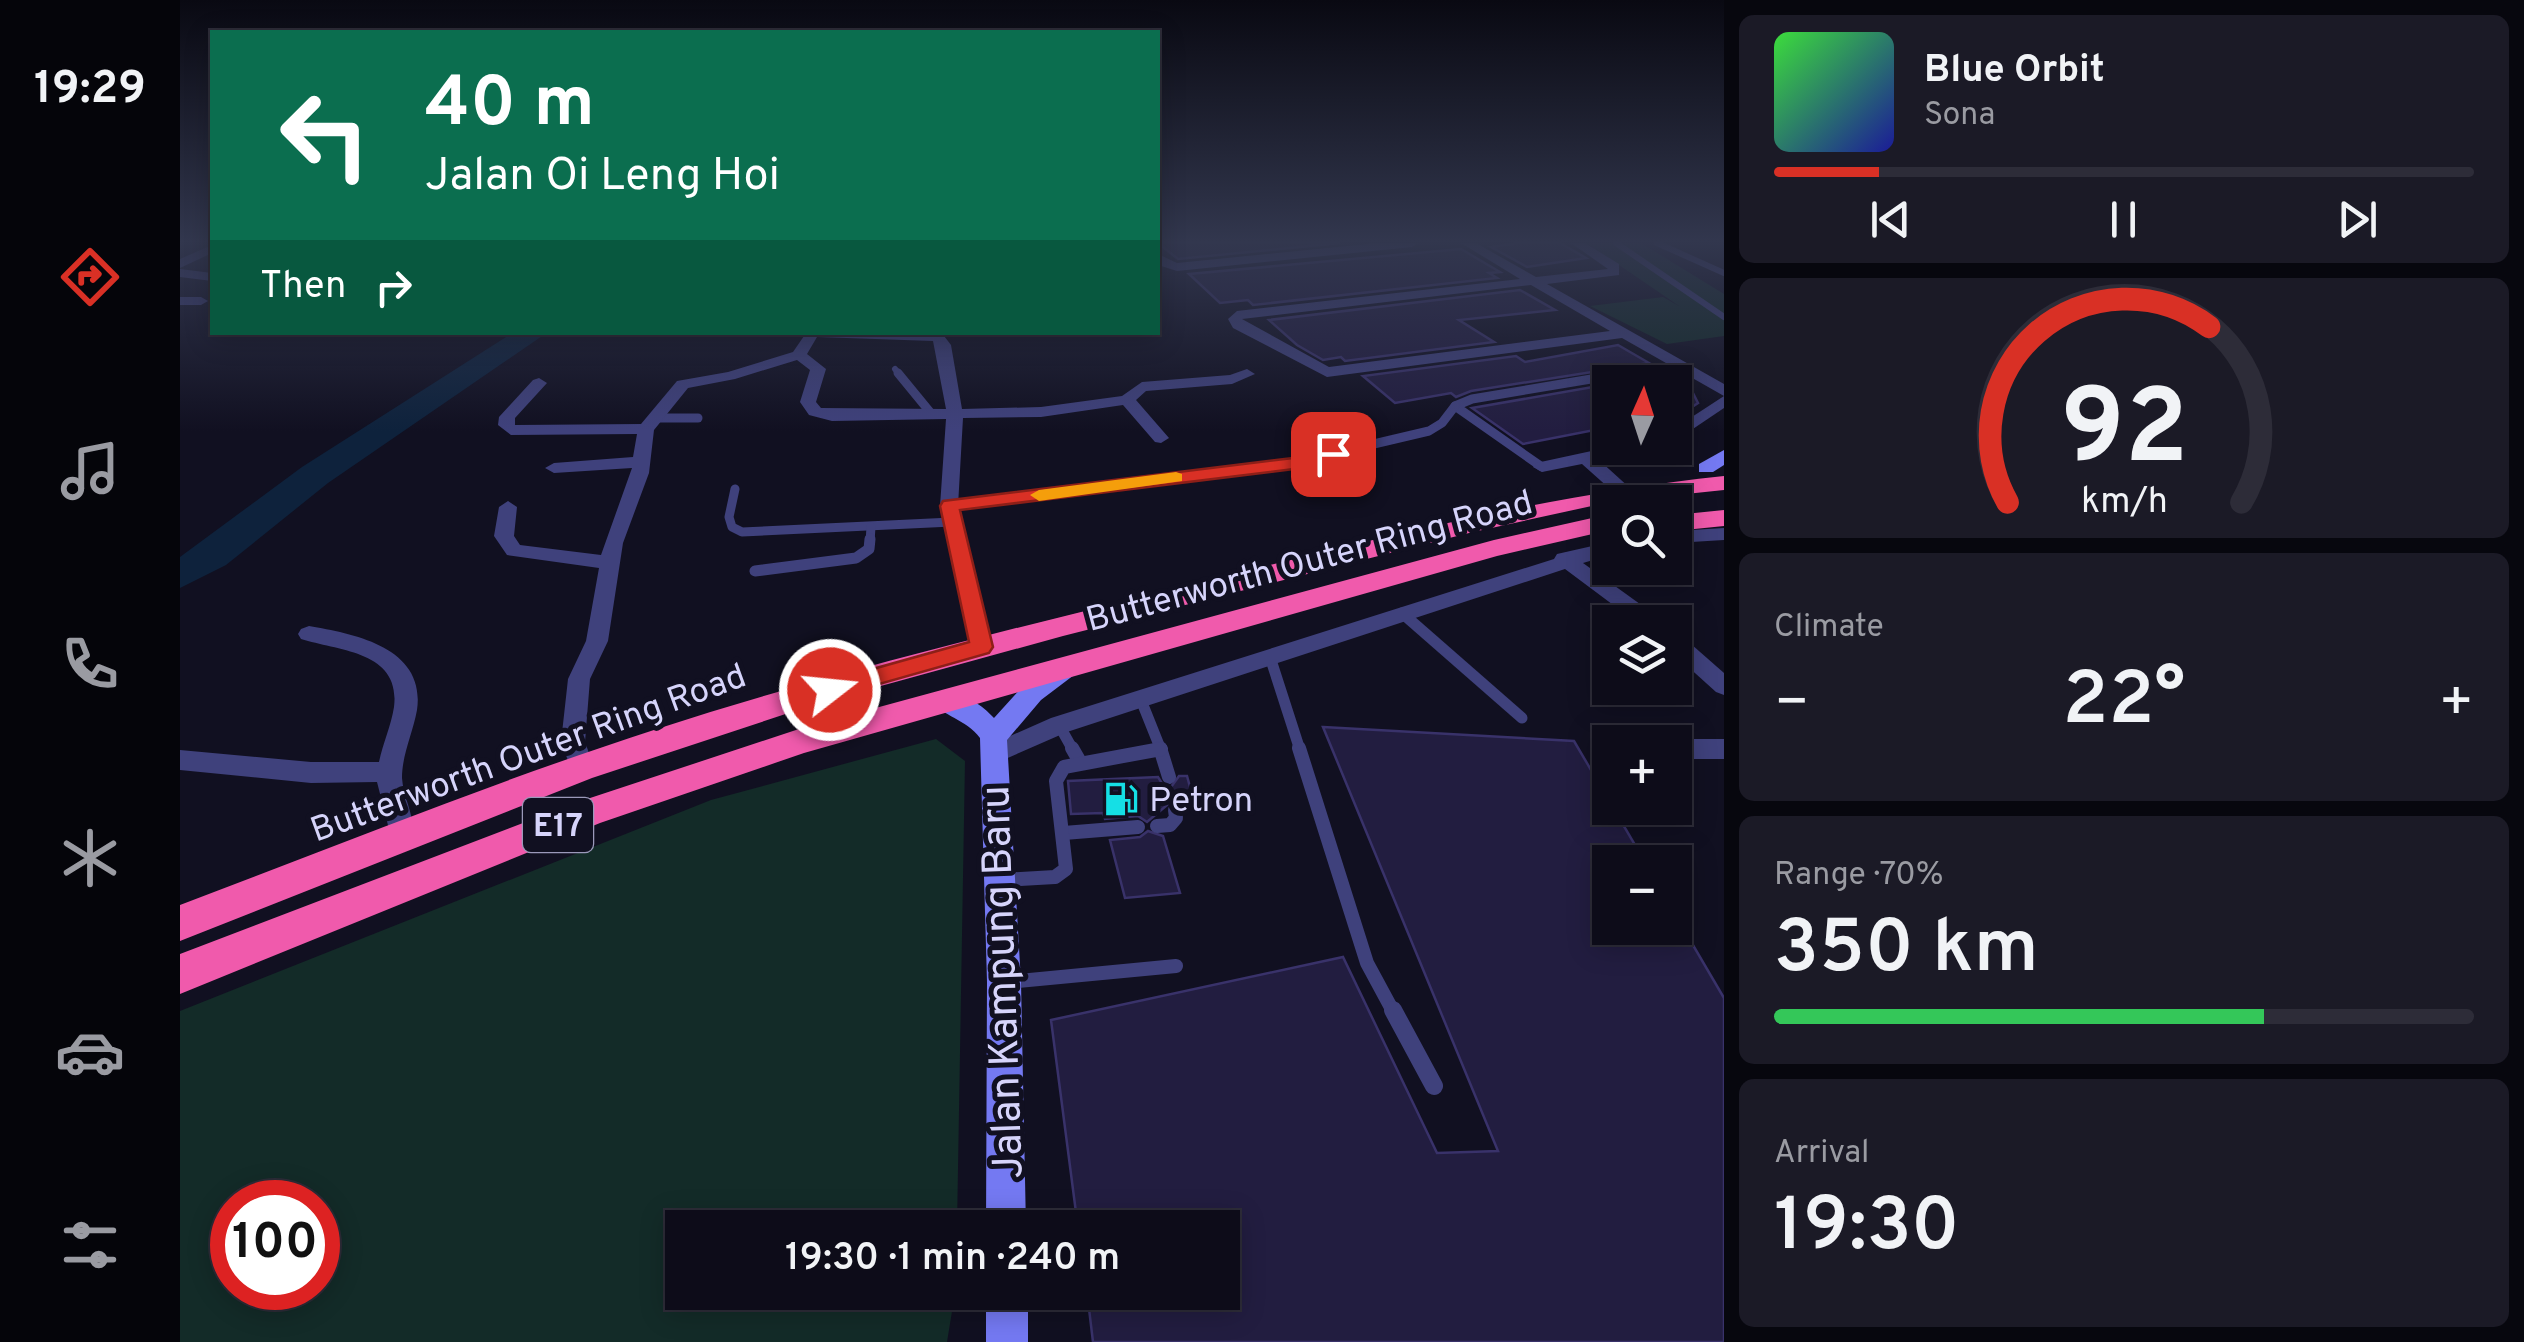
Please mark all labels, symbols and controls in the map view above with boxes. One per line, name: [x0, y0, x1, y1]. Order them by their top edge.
text: Blue Orbit: [1924, 47, 2105, 96]
text: 19:29: [34, 62, 146, 119]
text: 40 m: [425, 62, 595, 151]
icon: left: [260, 70, 390, 200]
text: Sona: [1924, 96, 1995, 136]
text: Jalan Oi Leng Hoi: [425, 149, 780, 206]
icon: previous: [1863, 192, 1918, 247]
icon: pause: [2096, 192, 2151, 247]
icon: next: [2330, 192, 2385, 247]
icon: directions: [55, 242, 125, 312]
icon: right: [366, 260, 421, 315]
text: Then: [260, 263, 346, 312]
north arrow: [1592, 365, 1692, 465]
map controls: [1592, 365, 1692, 945]
text: 92: [2060, 368, 2188, 500]
pin: [1291, 412, 1376, 497]
icon: arrive: [1306, 427, 1361, 482]
icon: music: [55, 436, 125, 506]
text: km/h: [2081, 480, 2167, 526]
street label: Butterworth Outer Ring Road: [1082, 482, 1538, 644]
button: search: [1592, 485, 1692, 585]
button: layers: [1592, 605, 1692, 705]
text: Climate: [1774, 608, 1884, 648]
icon: phone: [55, 629, 125, 699]
position arrow: [778, 638, 882, 742]
street label: Butterworth Outer Ring Road: [305, 655, 753, 854]
text: 22°: [2063, 656, 2185, 751]
text: −: [1774, 670, 1809, 740]
text: +: [2439, 670, 2474, 740]
button: +: [1592, 725, 1692, 825]
fuel station icon: Petron: [1102, 780, 1140, 818]
place label: Petron: [1149, 780, 1253, 824]
street label: Jalan Kampung Baru: [971, 784, 1038, 1179]
road number: E17: [523, 798, 593, 852]
icon: climate: [55, 823, 125, 893]
button: −: [1592, 845, 1692, 945]
text: Range · 70%: [1774, 856, 1944, 896]
text: 350 km: [1774, 904, 2039, 999]
icon: car: [55, 1017, 125, 1087]
text: Arrival: [1774, 1134, 1869, 1174]
speed limit sign: 100: [210, 1180, 340, 1310]
text: 19:30: [1774, 1182, 1960, 1277]
icon: filters: [55, 1210, 125, 1280]
text: 19:30 · 1 min · 240 m: [785, 1235, 1120, 1284]

